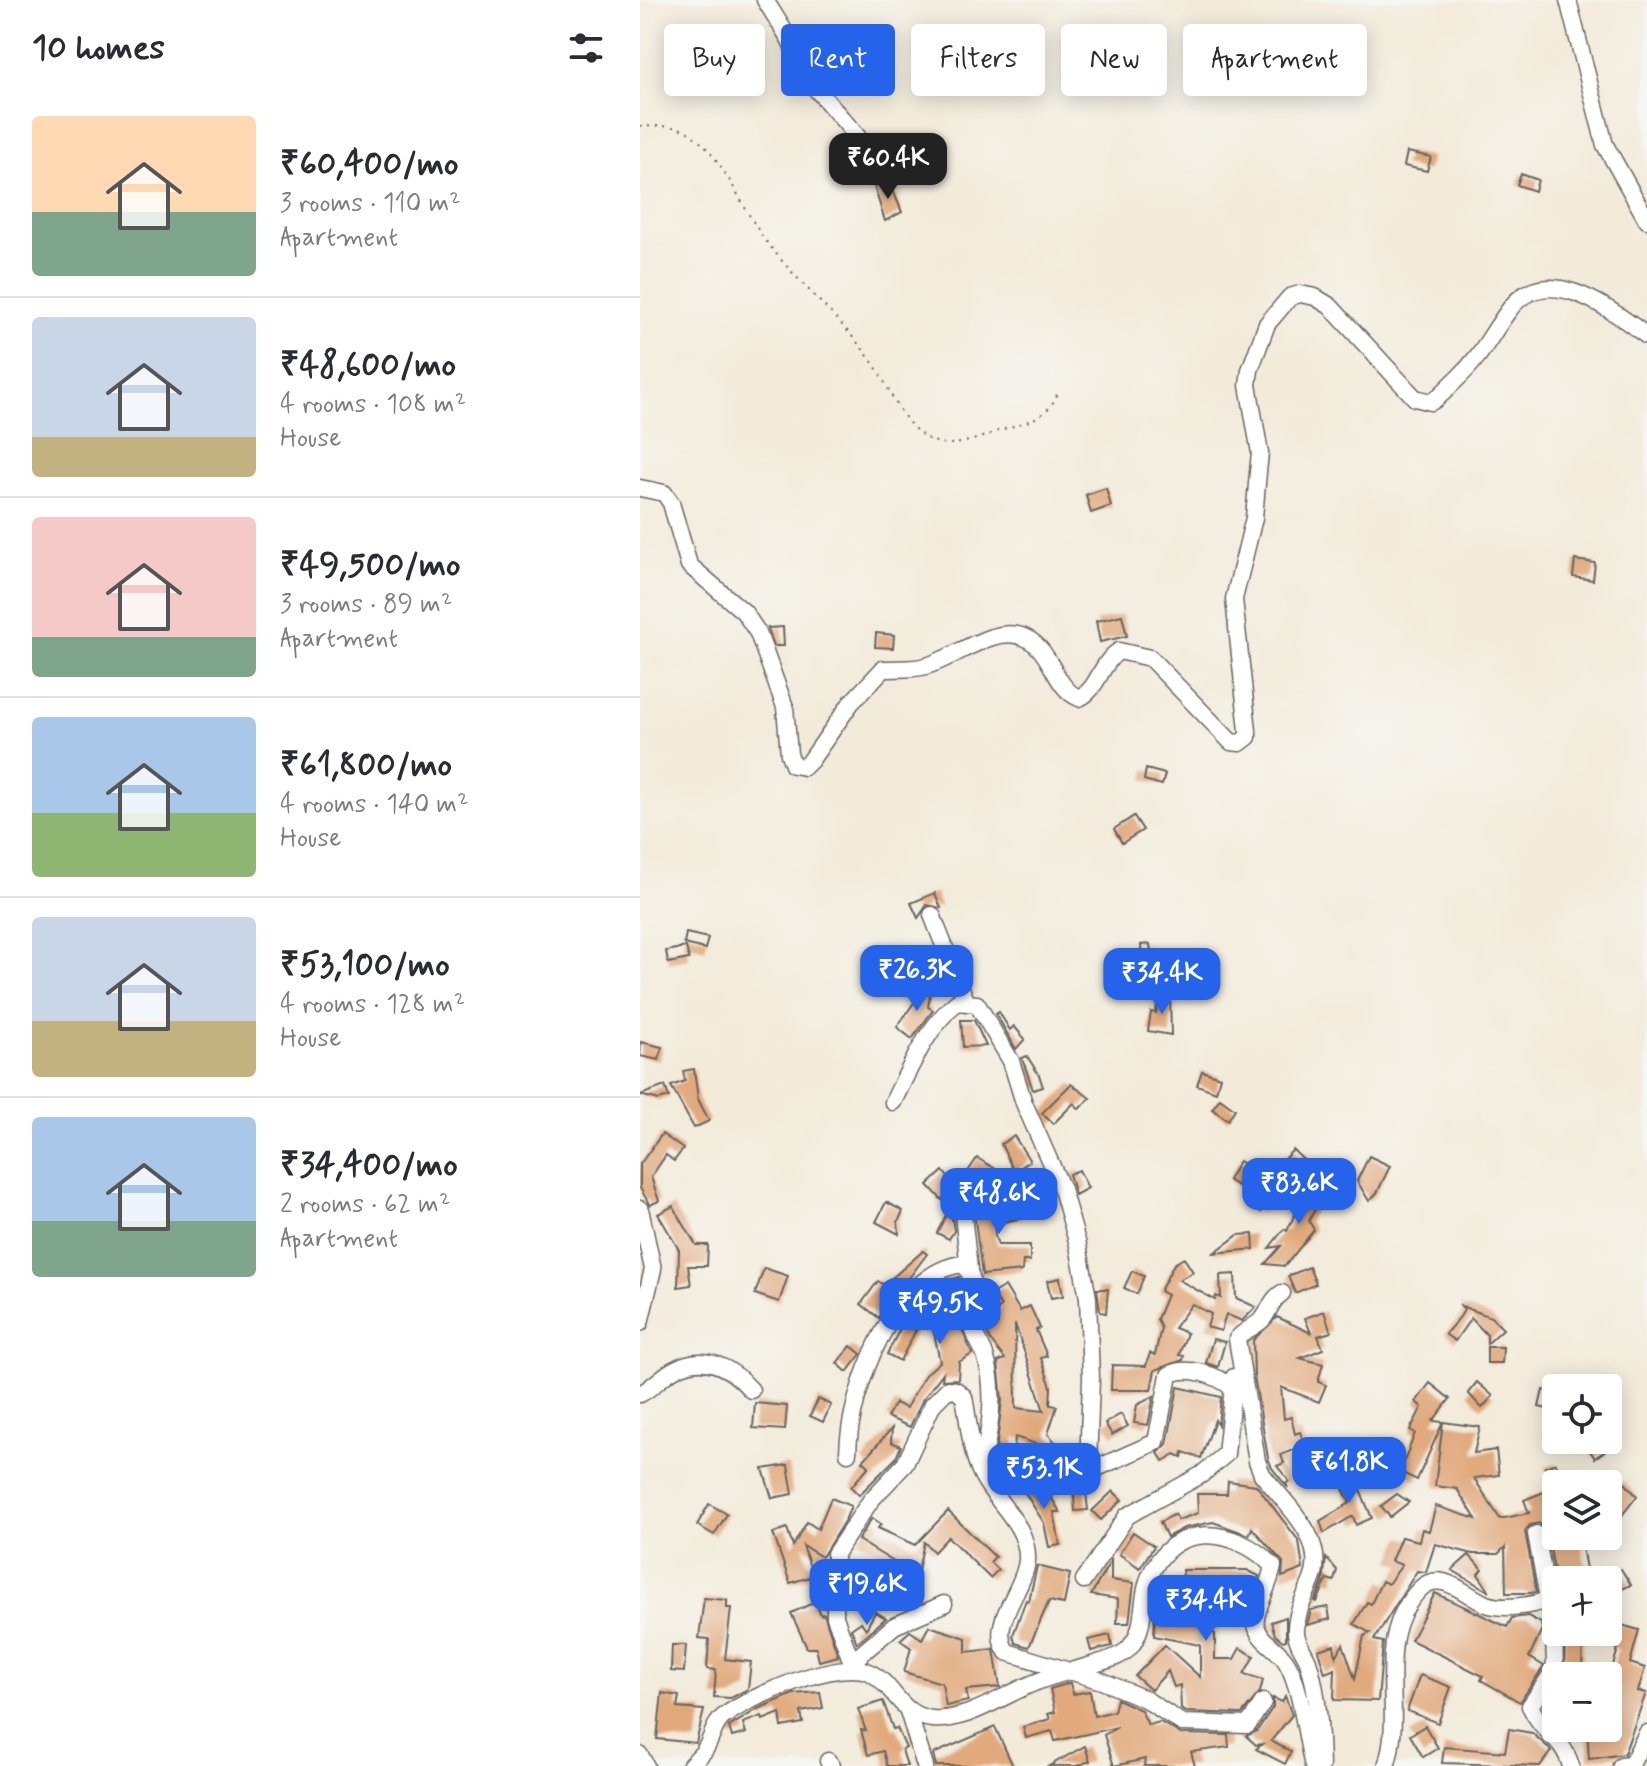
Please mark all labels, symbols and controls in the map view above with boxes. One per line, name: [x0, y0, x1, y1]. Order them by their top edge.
chip: Buy: [664, 24, 765, 96]
chip: Rent: [781, 24, 895, 96]
chip: Filters: [911, 24, 1045, 96]
chip: New: [1061, 24, 1167, 96]
chip: Apartment: [1183, 24, 1367, 96]
text: 10 homes: [32, 26, 165, 71]
icon: filters: [564, 26, 608, 70]
pin: ₹60.4K: [823, 133, 953, 201]
text: ₹60,400/mo: [280, 142, 459, 187]
text: ₹60.4K: [847, 142, 929, 176]
icon: home: [96, 148, 192, 244]
text: 3 rooms · 110 m²: [280, 187, 461, 221]
text: Apartment: [280, 221, 398, 255]
text: ₹48,600/mo: [280, 343, 456, 388]
icon: home: [96, 349, 192, 445]
text: 4 rooms · 108 m²: [280, 388, 466, 422]
text: House: [280, 422, 341, 456]
text: ₹49,500/mo: [280, 543, 461, 588]
icon: home: [96, 549, 192, 645]
text: 3 rooms · 89 m²: [280, 588, 452, 622]
text: Apartment: [280, 622, 398, 656]
text: ₹61,800/mo: [280, 743, 452, 788]
icon: home: [96, 749, 192, 845]
text: 4 rooms · 140 m²: [280, 788, 469, 822]
text: House: [280, 822, 341, 856]
text: ₹53,100/mo: [280, 943, 450, 988]
pin: ₹26.3K: [852, 945, 982, 1013]
pin: ₹34.4K: [1097, 948, 1227, 1016]
icon: home: [96, 949, 192, 1045]
text: ₹26.3K: [878, 954, 956, 988]
text: ₹34.4K: [1121, 957, 1203, 991]
text: 4 rooms · 128 m²: [280, 988, 465, 1022]
text: House: [280, 1022, 341, 1056]
text: ₹34,400/mo: [280, 1143, 458, 1188]
icon: home: [96, 1149, 192, 1245]
pin: ₹83.6K: [1234, 1158, 1364, 1226]
text: ₹83.6K: [1260, 1167, 1338, 1201]
pin: ₹48.6K: [934, 1168, 1064, 1236]
text: ₹48.6K: [958, 1177, 1040, 1211]
text: 2 rooms · 62 m²: [280, 1188, 450, 1222]
text: Apartment: [280, 1222, 398, 1256]
pin: ₹49.5K: [875, 1278, 1005, 1346]
text: ₹49.5K: [898, 1287, 982, 1321]
map controls: [1542, 1374, 1622, 1742]
button: locate: [1542, 1374, 1622, 1454]
pin: ₹61.8K: [1284, 1437, 1414, 1505]
pin: ₹53.1K: [979, 1443, 1109, 1511]
text: ₹61.8K: [1310, 1446, 1388, 1480]
text: ₹53.1K: [1006, 1452, 1082, 1486]
button: layers: [1542, 1470, 1622, 1550]
pin: ₹19.6K: [802, 1559, 932, 1627]
button: +: [1542, 1566, 1622, 1646]
text: ₹19.6K: [827, 1568, 907, 1602]
pin: ₹34.4K: [1141, 1575, 1271, 1643]
text: ₹34.4K: [1165, 1584, 1247, 1618]
button: −: [1542, 1662, 1622, 1742]

